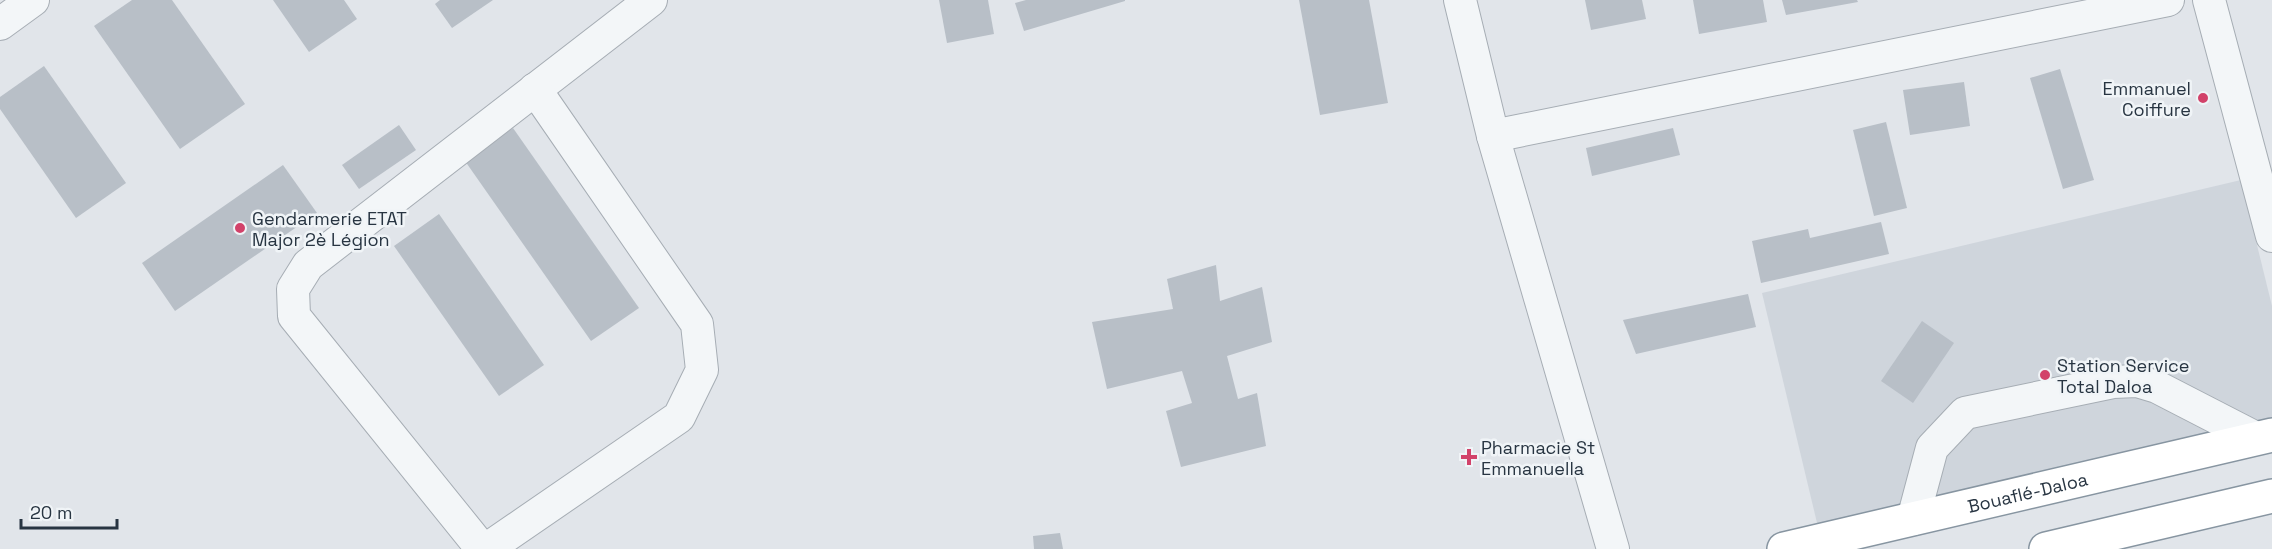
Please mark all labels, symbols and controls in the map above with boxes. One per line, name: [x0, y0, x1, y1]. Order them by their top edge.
place label: Emmanuel Coiffure: [2103, 77, 2191, 121]
marker: Emmanuel Coiffure: [2196, 91, 2210, 105]
place label: Gendarmerie ETAT Major 2è Légion: [252, 207, 407, 251]
marker: Gendarmerie ETAT Major 2è Légion: [233, 221, 247, 235]
place label: Station Service Total Daloa: [2057, 354, 2190, 398]
marker: Station Service Total Daloa: [2038, 368, 2052, 382]
place label: Pharmacie St Emmanuella: [1481, 436, 1595, 480]
marker: Pharmacie St Emmanuella: [1462, 450, 1476, 464]
street label: Bouaflé-Daloa: [1965, 467, 2090, 517]
scale bar: [21, 492, 117, 530]
text: 20 m: [30, 501, 73, 524]

